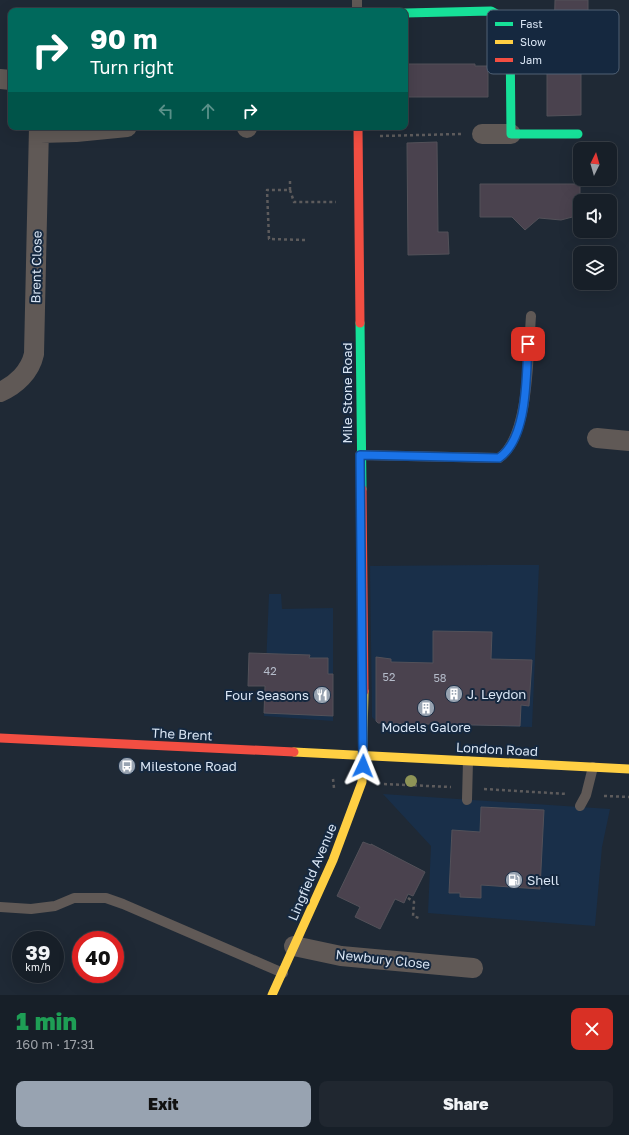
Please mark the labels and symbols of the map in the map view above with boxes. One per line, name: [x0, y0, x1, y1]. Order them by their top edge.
legend: [487, 10, 619, 74]
text: Fast: [520, 17, 543, 30]
text: Slow: [520, 35, 546, 48]
text: Jam: [520, 53, 542, 66]
north arrow: [573, 142, 617, 186]
street label: Brent Close: [27, 231, 45, 303]
pin: [511, 327, 545, 361]
street label: Mile Stone Road: [339, 342, 355, 444]
house number: 42: [263, 664, 277, 677]
house number: 52: [383, 670, 395, 683]
house number: 58: [433, 671, 447, 684]
building icon: J. Leydon: [444, 684, 464, 704]
restaurant icon: Four Seasons: [312, 685, 332, 705]
place label: J. Leydon: [467, 686, 526, 702]
place label: Four Seasons: [225, 687, 309, 703]
building icon: Models Galore: [416, 698, 436, 718]
place label: Models Galore: [381, 719, 471, 735]
street label: The Brent: [151, 724, 213, 744]
street label: London Road: [456, 739, 538, 759]
position arrow: [342, 745, 384, 787]
bus stop icon: Milestone Road: [117, 756, 137, 776]
place label: Milestone Road: [140, 758, 237, 774]
street label: Lingfield Avenue: [284, 821, 340, 923]
fuel station icon: Shell: [504, 870, 524, 890]
place label: Shell: [527, 872, 559, 888]
speed limit sign: 40: [72, 931, 124, 983]
street label: Newbury Close: [335, 946, 431, 972]

